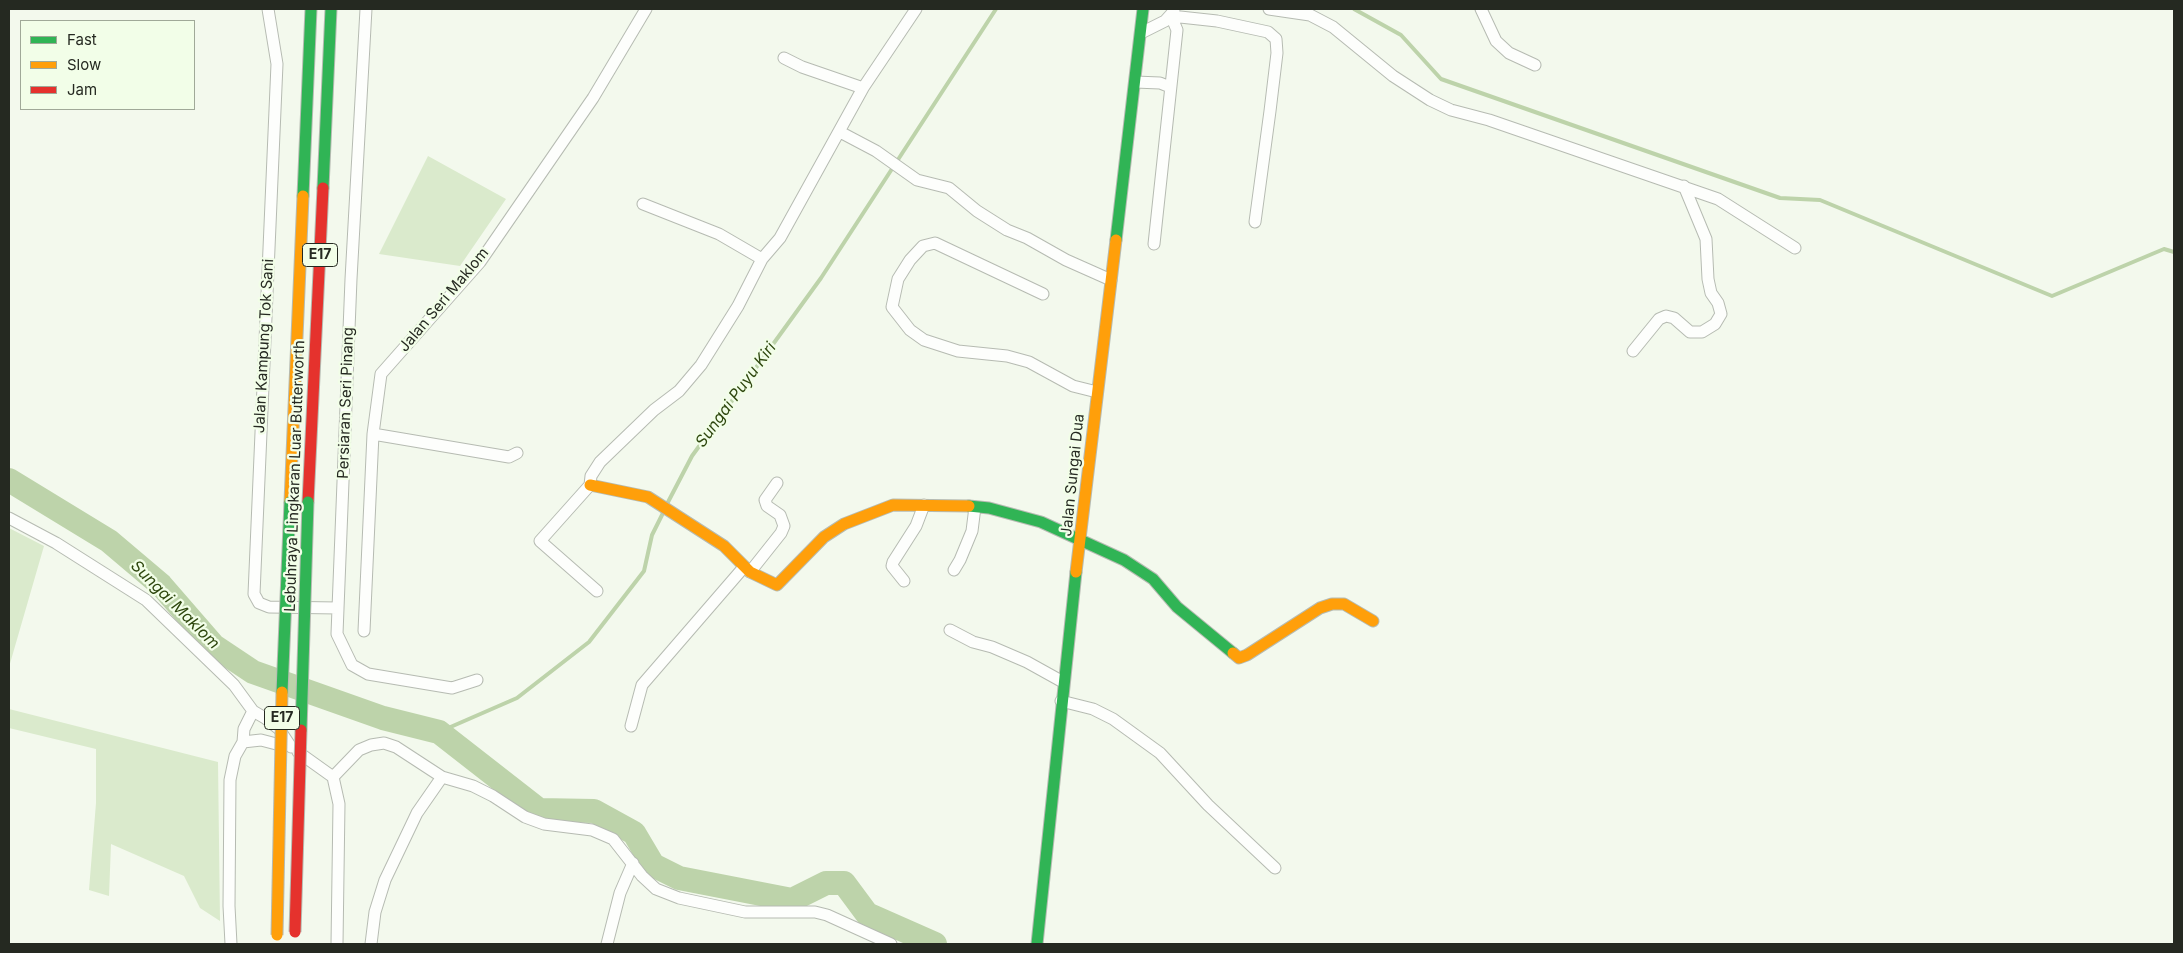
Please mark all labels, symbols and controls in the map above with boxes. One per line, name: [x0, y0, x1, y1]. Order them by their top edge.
legend: [20, 20, 195, 110]
text: Fast: [67, 30, 97, 49]
text: Slow: [67, 55, 101, 74]
text: Jam: [67, 80, 97, 99]
road number: E17: [302, 244, 338, 266]
street label: Jalan Seri Maklom: [395, 244, 493, 356]
street label: Jalan Kampung Tok Sani: [250, 258, 278, 434]
street label: Persiaran Seri Pinang: [334, 327, 358, 479]
water label: Sungai Puyu Kiri: [692, 339, 780, 451]
street label: Lebuhraya Lingkaran Luar Butterworth: [281, 340, 309, 612]
street label: Jalan Sungai Dua: [1058, 413, 1088, 537]
water label: Sungai Maklom: [127, 557, 223, 653]
road number: E17: [264, 706, 300, 730]

